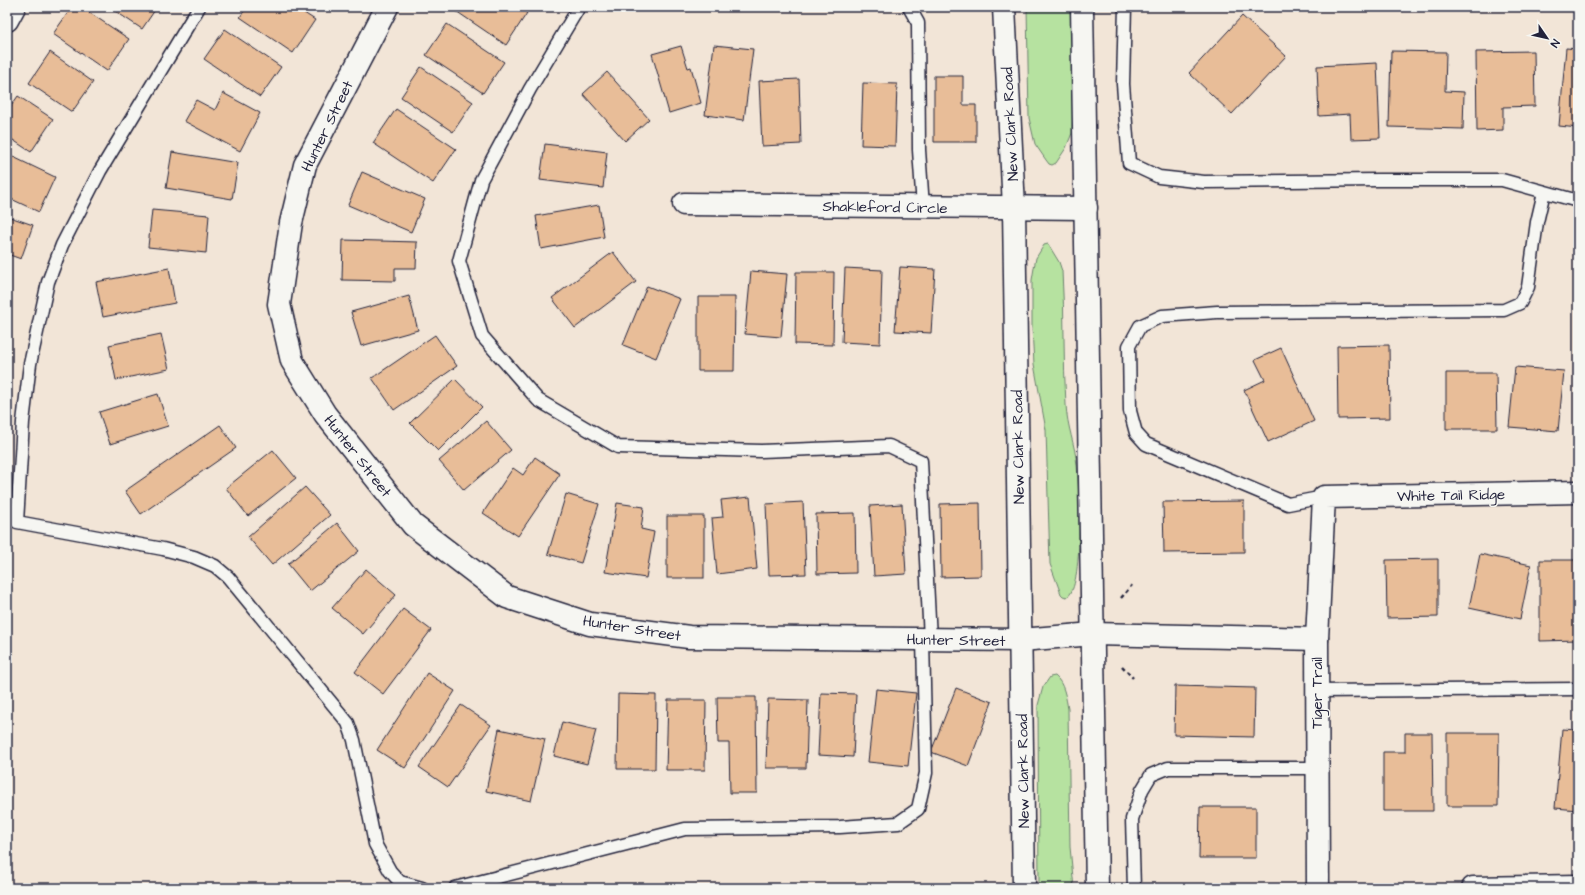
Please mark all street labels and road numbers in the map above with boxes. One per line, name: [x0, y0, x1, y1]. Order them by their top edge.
street label: New Clark Road: [997, 66, 1024, 182]
street label: Hunter Street: [296, 77, 359, 175]
street label: Shakleford Circle: [822, 196, 948, 219]
street label: New Clark Road: [1007, 389, 1030, 504]
street label: Hunter Street: [319, 411, 396, 502]
street label: White Tail Ridge: [1397, 484, 1505, 508]
street label: Hunter Street: [581, 610, 682, 647]
street label: Hunter Street: [906, 629, 1006, 652]
street label: Tiger Trail: [1307, 657, 1329, 729]
street label: New Clark Road: [1012, 713, 1035, 828]

